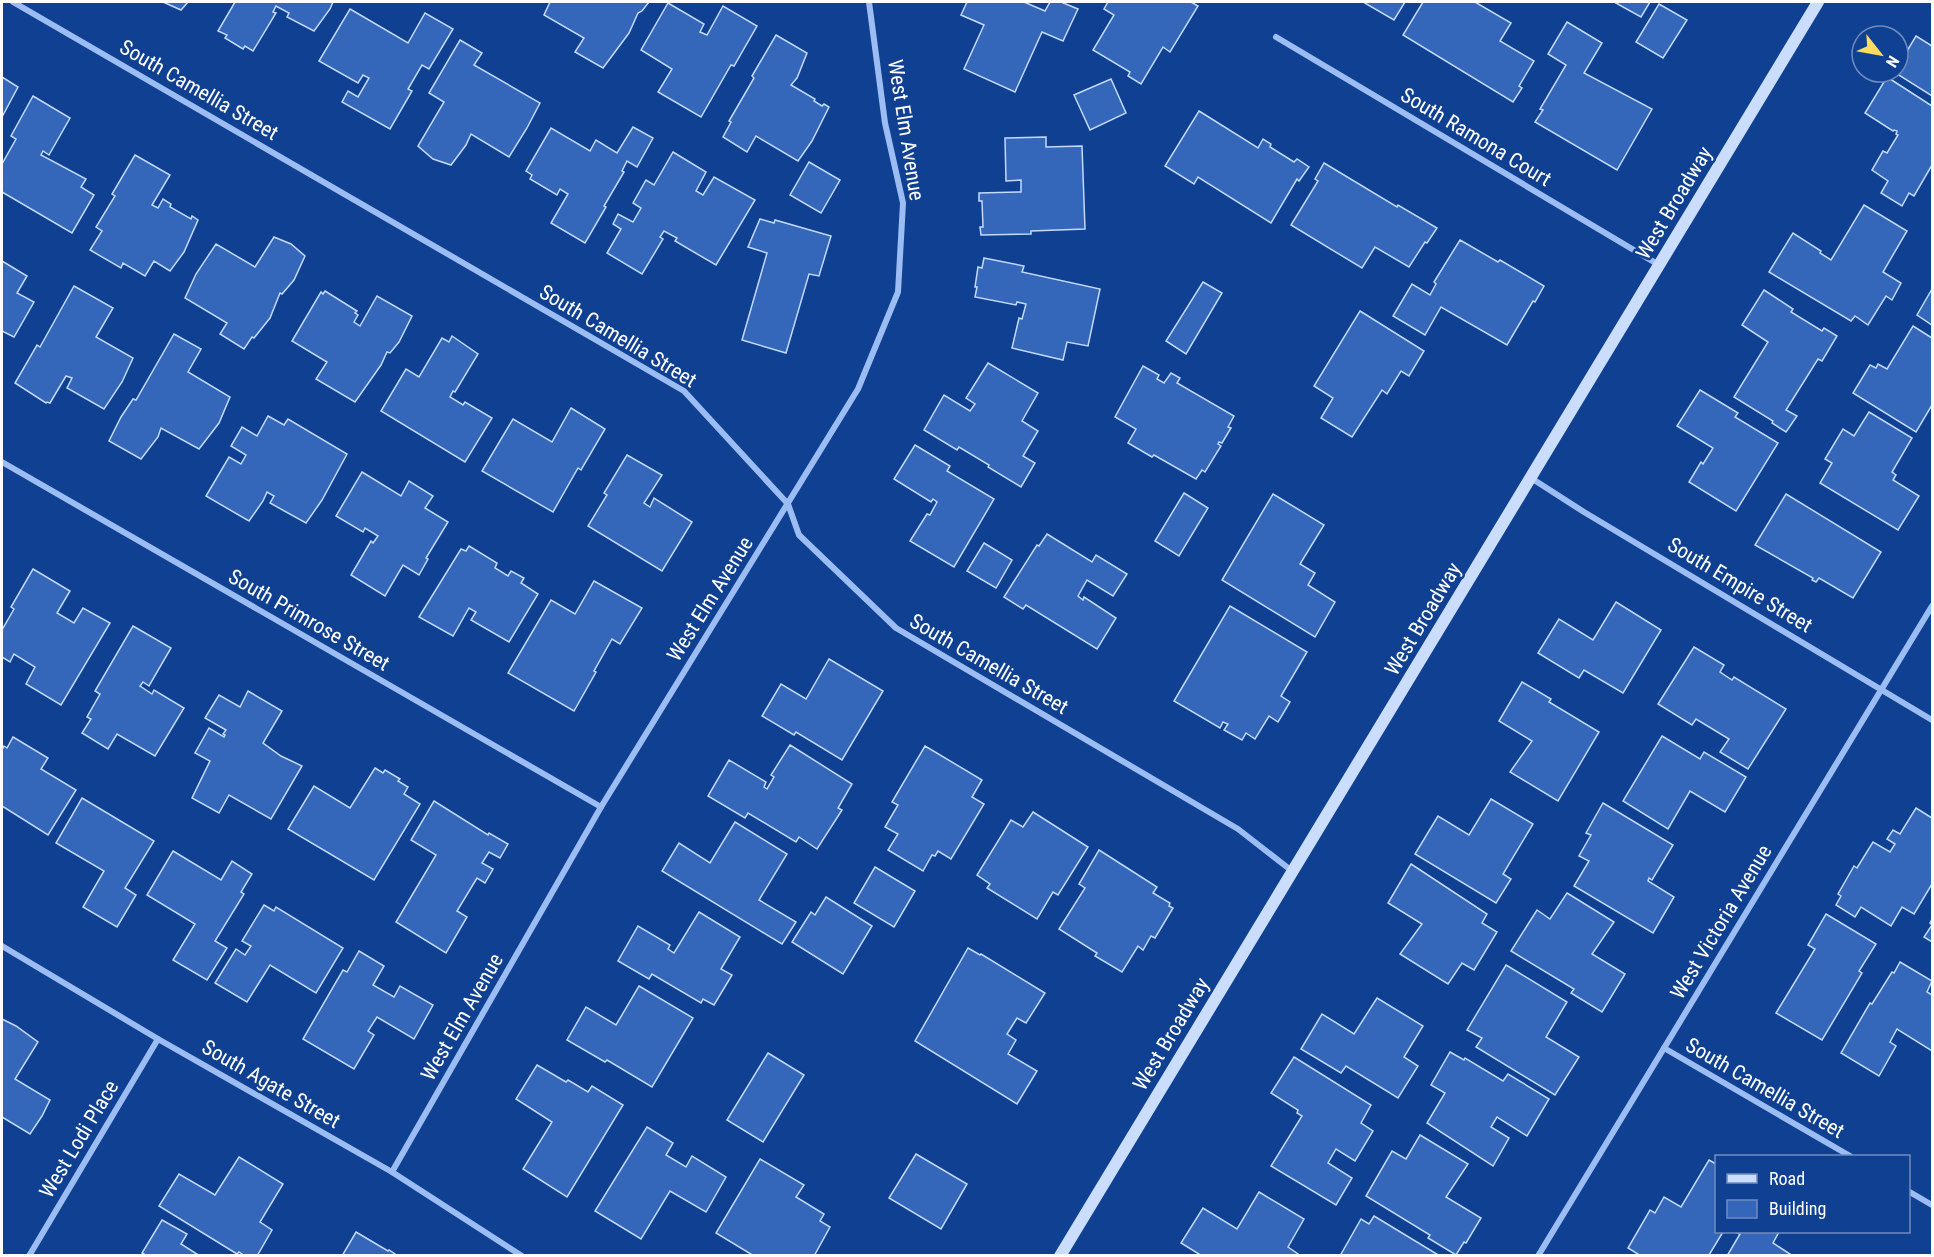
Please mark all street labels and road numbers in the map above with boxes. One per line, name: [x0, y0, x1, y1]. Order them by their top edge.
street label: South Camellia Street: [116, 35, 282, 145]
street label: West Elm Avenue: [883, 58, 929, 202]
street label: South Ramona Court: [1396, 83, 1556, 191]
street label: West Broadway: [1631, 142, 1717, 264]
street label: South Camellia Street: [535, 280, 701, 392]
street label: West Elm Avenue: [662, 532, 758, 666]
street label: South Empire Street: [1663, 532, 1817, 638]
street label: West Broadway: [1380, 558, 1466, 680]
street label: South Primrose Street: [224, 564, 394, 676]
street label: South Camellia Street: [906, 609, 1072, 719]
street label: West Victoria Avenue: [1666, 840, 1777, 1003]
street label: West Elm Avenue: [416, 949, 508, 1085]
street label: West Broadway: [1128, 973, 1214, 1095]
street label: South Camellia Street: [1682, 1033, 1848, 1143]
street label: South Agate Street: [198, 1035, 344, 1133]
street label: West Lodi Place: [35, 1076, 124, 1202]

